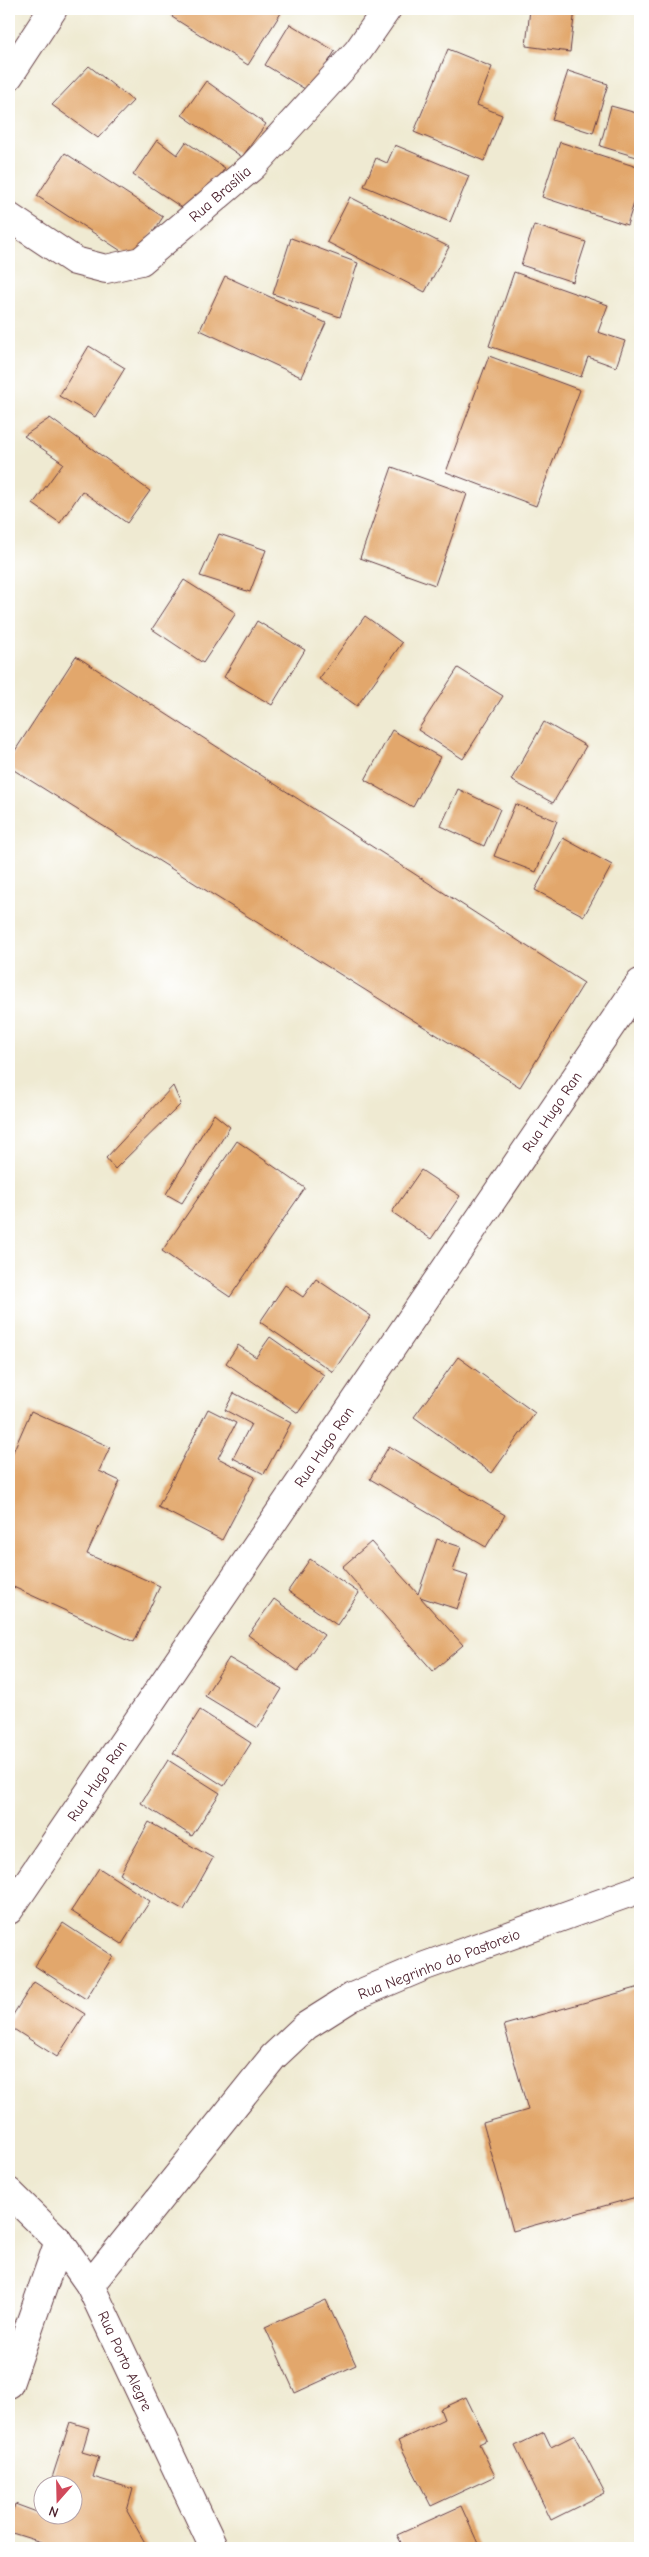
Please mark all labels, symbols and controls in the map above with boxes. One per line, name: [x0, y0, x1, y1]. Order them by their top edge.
street label: Rua Brasília: [185, 162, 255, 226]
street label: Rua Hugo Ran: [518, 1068, 586, 1156]
street label: Rua Hugo Ran: [290, 1403, 358, 1491]
street label: Rua Hugo Ran: [63, 1737, 131, 1825]
street label: Rua Negrinho do Pastoreio: [355, 1925, 523, 2003]
street label: Rua Porto Alegre: [94, 2308, 156, 2414]
north arrow: [32, 2474, 82, 2524]
text: N: [47, 2502, 61, 2521]

